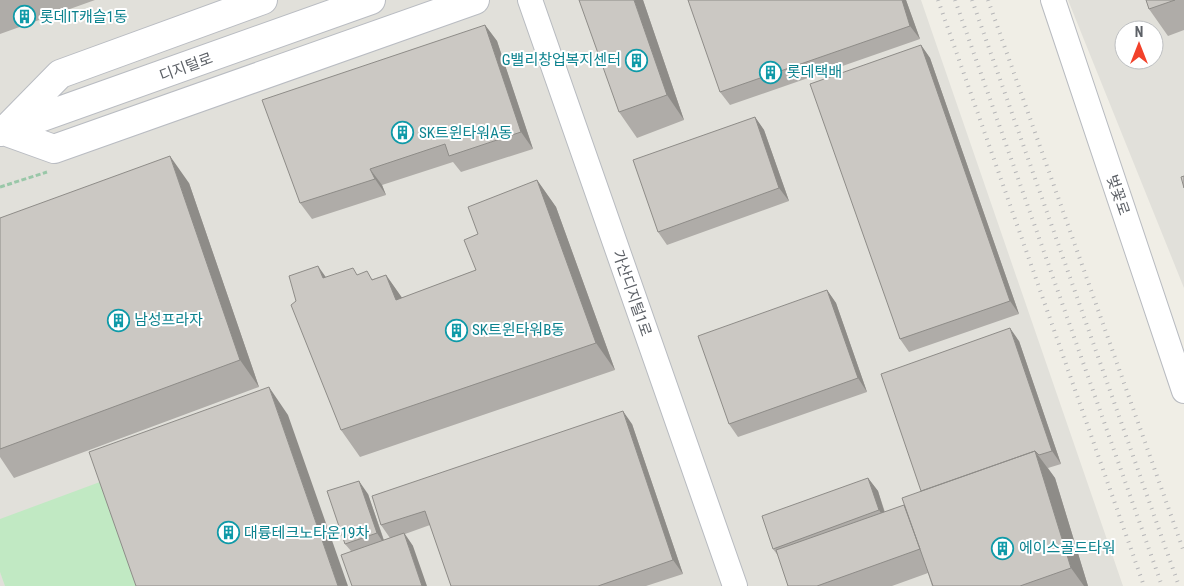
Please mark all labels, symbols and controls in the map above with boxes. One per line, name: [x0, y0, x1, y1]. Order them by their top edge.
building icon: 롯데IT캐슬1동: [12, 5, 36, 29]
place label: 롯데IT캐슬1동: [40, 8, 128, 26]
north arrow: [1114, 20, 1164, 70]
text: N: [1135, 24, 1143, 40]
building icon: G밸리창업복지센터: [625, 48, 649, 72]
street label: 디지털로: [157, 49, 215, 85]
place label: G밸리창업복지센터: [502, 51, 621, 69]
building icon: 롯데택배: [759, 60, 783, 84]
place label: 롯데택배: [787, 63, 842, 81]
building icon: SK트윈타워A동: [391, 121, 415, 145]
place label: SK트윈타워A동: [419, 124, 513, 142]
street label: 벚꽃로: [1103, 172, 1133, 218]
street label: 가산디지털1로: [609, 247, 655, 339]
building icon: 남성프라자: [106, 308, 130, 332]
place label: 남성프라자: [134, 311, 203, 329]
building icon: SK트윈타워B동: [444, 318, 468, 342]
place label: SK트윈타워B동: [472, 321, 565, 339]
building icon: 대륭테크노타운19차: [216, 521, 240, 545]
place label: 대륭테크노타운19차: [244, 524, 369, 542]
building icon: 에이스골드타워: [991, 536, 1015, 560]
place label: 에이스골드타워: [1019, 539, 1116, 557]

